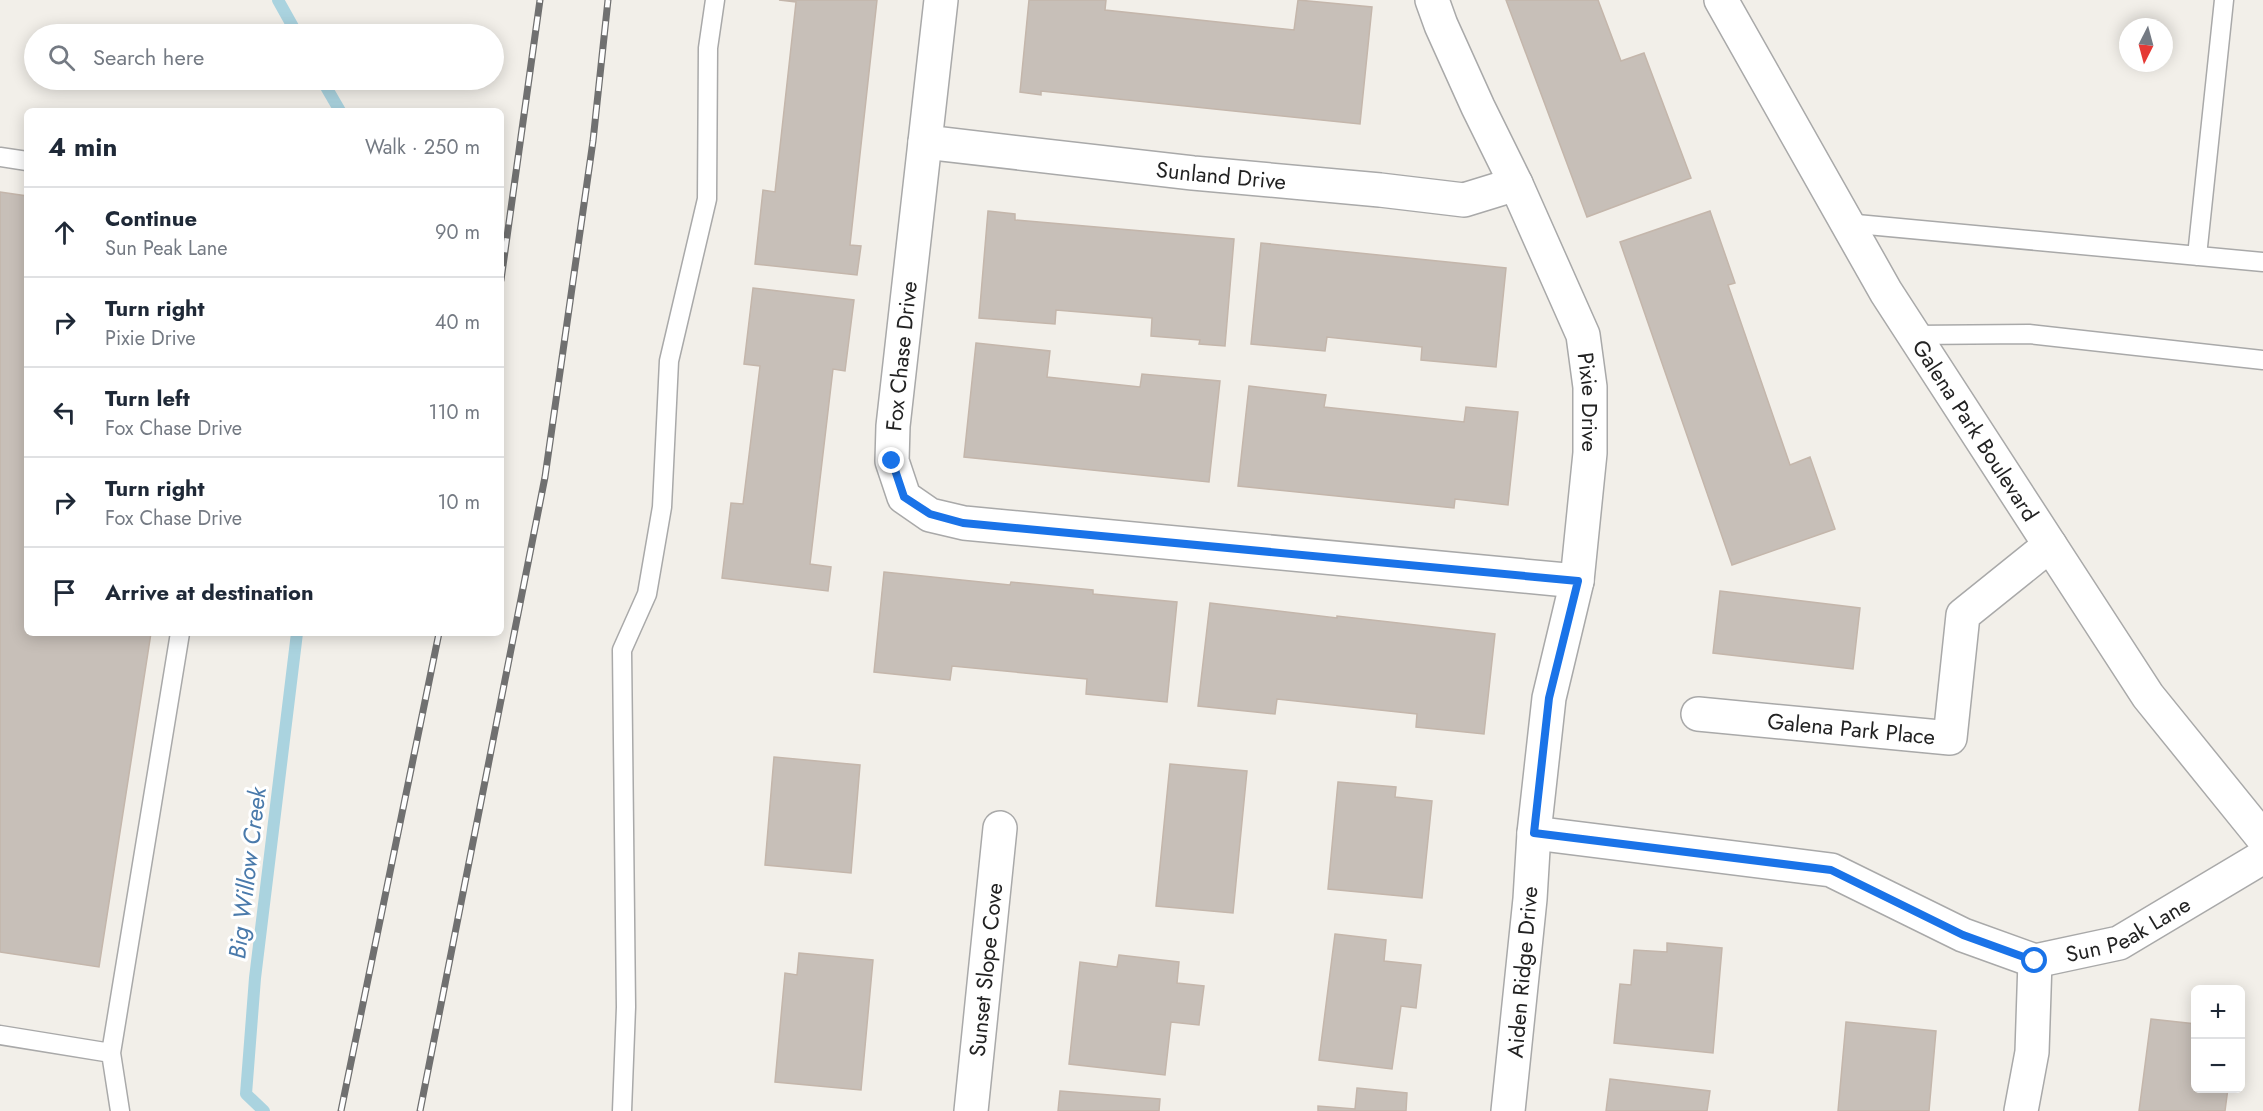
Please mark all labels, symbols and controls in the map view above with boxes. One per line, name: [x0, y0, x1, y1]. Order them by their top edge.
north arrow: [2119, 18, 2173, 72]
search box: [24, 24, 504, 90]
icon: search: [45, 41, 78, 74]
text: Search here: [93, 41, 204, 73]
text: 4 min: [48, 128, 117, 166]
text: Walk · 250 m: [365, 133, 480, 162]
street label: Sunland Drive: [1154, 153, 1288, 197]
text: Continue: [105, 202, 197, 234]
icon: ahead: [48, 216, 81, 249]
text: 90 m: [435, 218, 480, 247]
text: Sun Peak Lane: [105, 234, 227, 263]
street label: Fox Chase Drive: [877, 279, 925, 433]
text: Turn right: [105, 292, 205, 324]
icon: right: [48, 306, 81, 339]
text: 40 m: [435, 308, 480, 337]
text: Pixie Drive: [105, 324, 196, 353]
street label: Galena Park Boulevard: [1905, 333, 2046, 527]
street label: Pixie Drive: [1569, 350, 1606, 452]
text: Turn left: [105, 382, 190, 414]
icon: left: [48, 396, 81, 429]
text: 110 m: [428, 398, 480, 427]
text: Fox Chase Drive: [105, 414, 242, 443]
route end: [878, 447, 904, 473]
text: Turn right: [105, 472, 205, 504]
icon: right: [48, 486, 81, 519]
text: 10 m: [437, 488, 480, 517]
text: Fox Chase Drive: [105, 504, 242, 533]
icon: arrive: [48, 576, 81, 609]
text: Arrive at destination: [105, 576, 314, 608]
street label: Galena Park Place: [1766, 705, 1937, 753]
water label: Big Willow Creek: [219, 783, 275, 961]
street label: Sunset Slope Cove: [961, 881, 1010, 1058]
street label: Aiden Ridge Drive: [1499, 885, 1545, 1059]
street label: Sun Peak Lane: [2063, 888, 2196, 970]
route start: [2021, 947, 2047, 973]
map controls: [2191, 985, 2245, 1093]
button: +: [2191, 985, 2245, 1039]
button: −: [2191, 1039, 2245, 1093]

